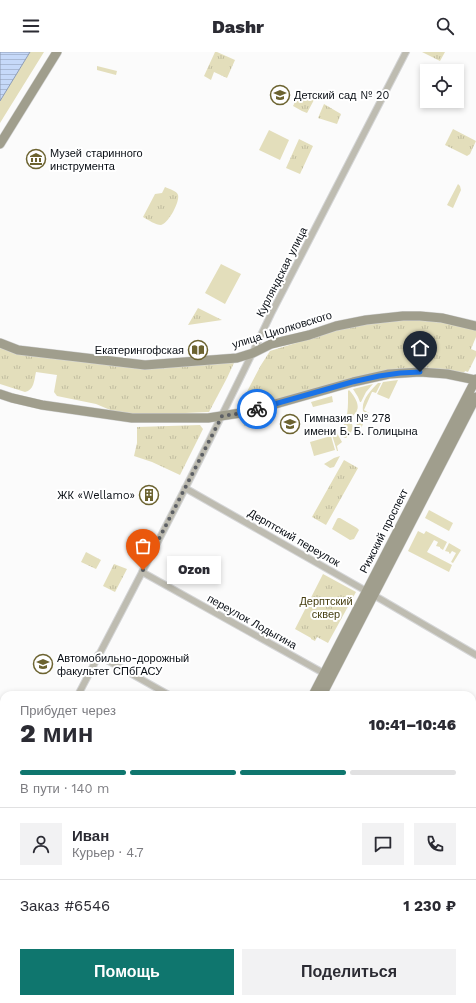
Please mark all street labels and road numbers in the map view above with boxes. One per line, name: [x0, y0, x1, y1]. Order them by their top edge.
street label: Курляндская улица: [254, 224, 311, 319]
street label: улица Циолковского: [230, 309, 334, 351]
street label: Рижский проспект: [357, 487, 411, 575]
street label: Дерптский переулок: [246, 506, 342, 570]
street label: переулок Лодыгина: [205, 592, 300, 652]

